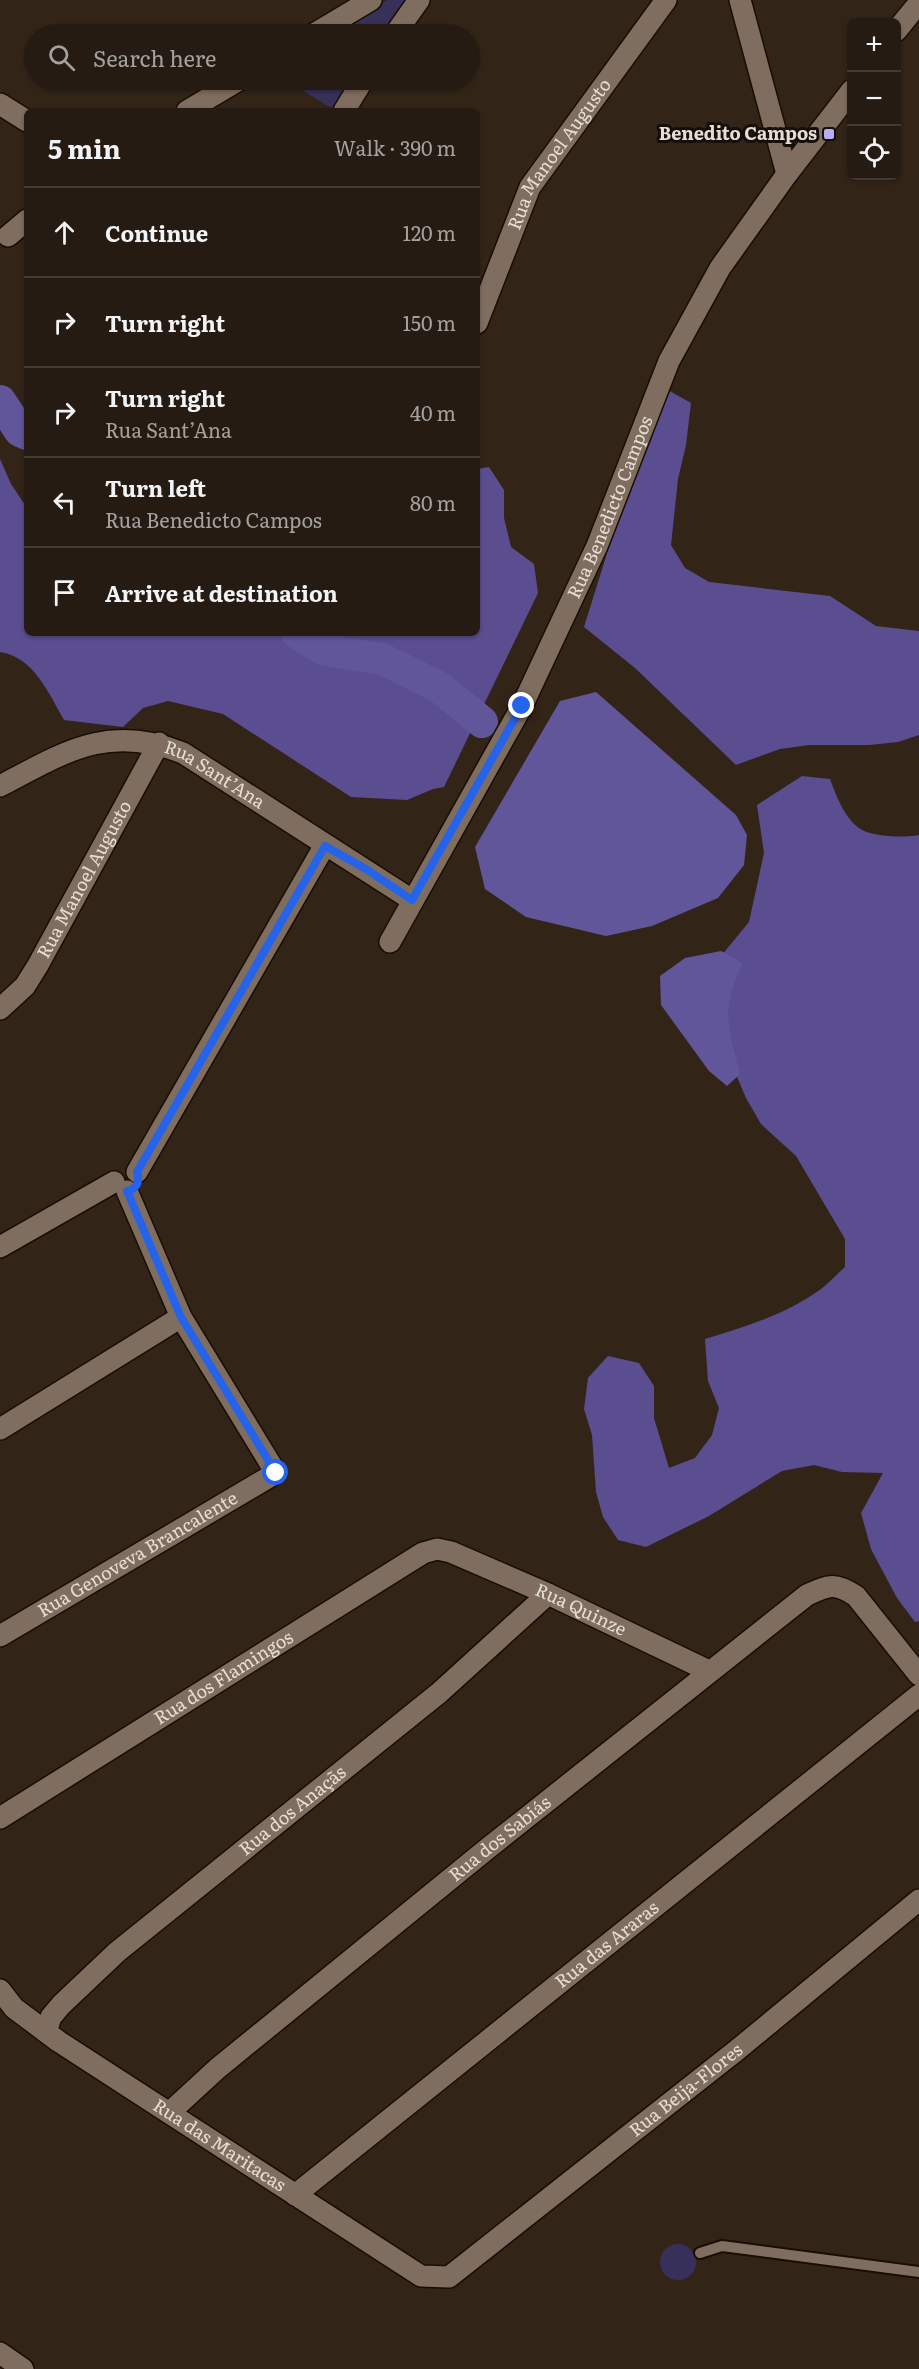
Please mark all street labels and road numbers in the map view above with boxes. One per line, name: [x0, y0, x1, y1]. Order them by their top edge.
street label: Rua Manoel Augusto: [500, 72, 617, 233]
street label: Rua Benedicto Campos: [559, 411, 658, 603]
street label: Rua Sant’Ana: [161, 732, 271, 815]
street label: Rua Manoel Augusto: [29, 795, 137, 963]
street label: Rua Genoveva Brancalente: [32, 1484, 242, 1623]
street label: Rua Quinze: [531, 1575, 631, 1642]
street label: Rua dos Flamingos: [148, 1623, 298, 1730]
street label: Rua dos Anaçãs: [232, 1758, 351, 1861]
street label: Rua dos Sabiás: [442, 1788, 556, 1887]
street label: Rua das Araras: [548, 1894, 664, 1994]
street label: Rua Beija-Flores: [622, 2036, 748, 2142]
street label: Rua das Maritacas: [148, 2091, 292, 2197]

